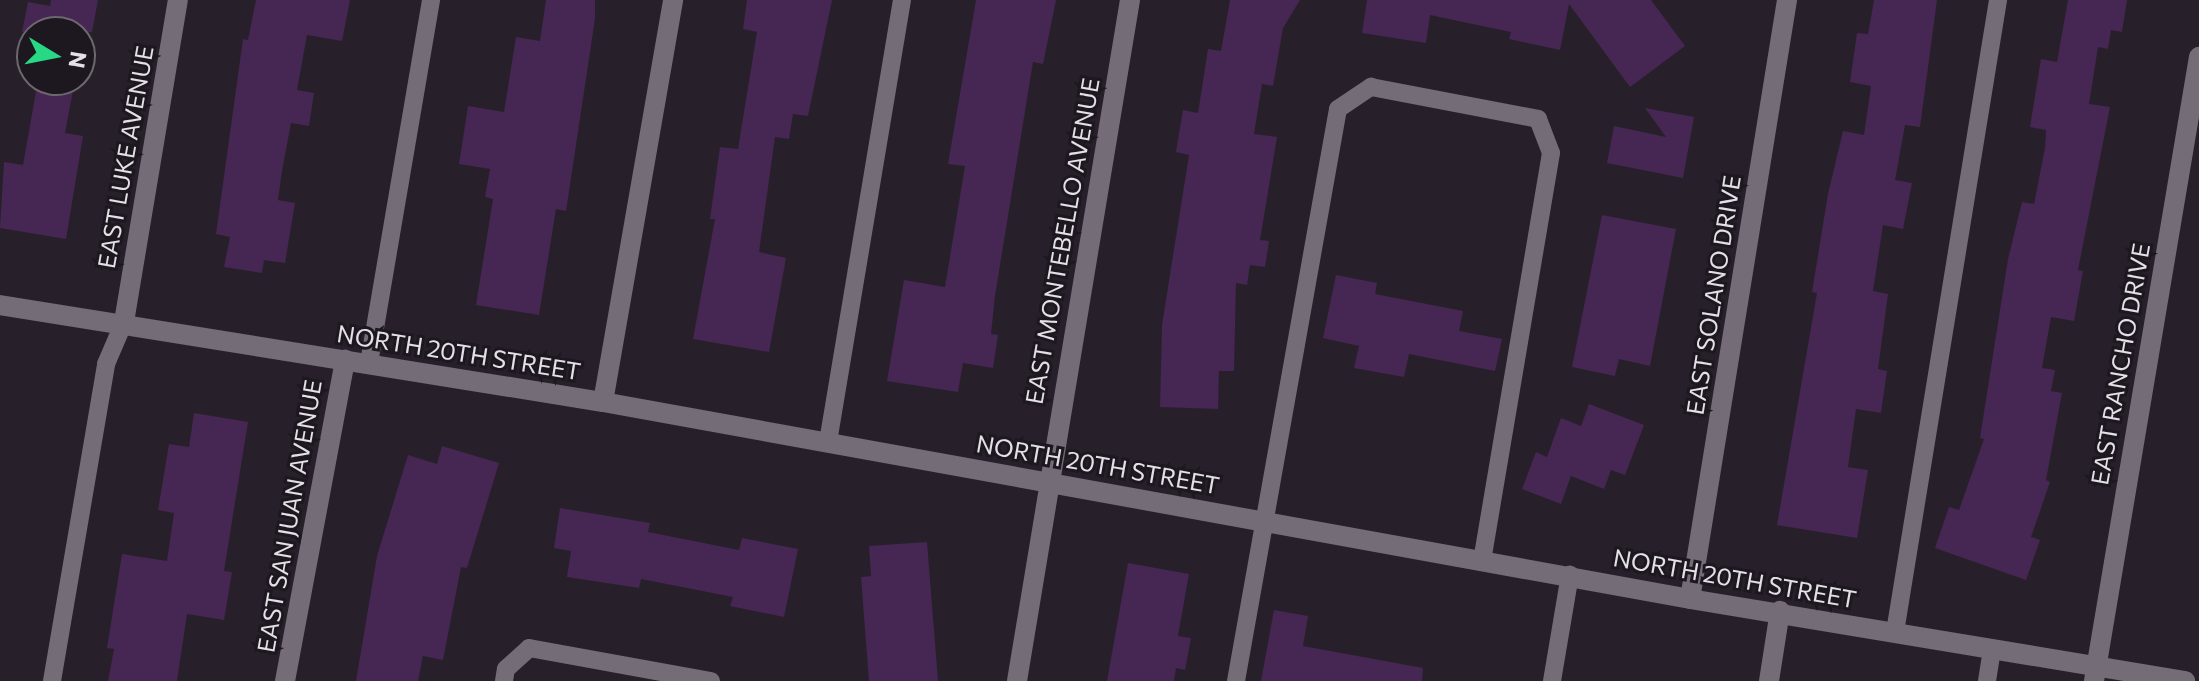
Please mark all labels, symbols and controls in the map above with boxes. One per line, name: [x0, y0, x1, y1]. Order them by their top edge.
north arrow: [16, 16, 96, 96]
street label: EAST LUKE AVENUE: [91, 43, 159, 271]
text: N: [63, 49, 93, 70]
street label: EAST MONTEBELLO AVENUE: [1019, 76, 1105, 406]
street label: EAST SOLANO DRIVE: [1680, 173, 1746, 417]
street label: EAST RANCHO DRIVE: [2085, 241, 2155, 487]
street label: NORTH 20TH STREET: [335, 318, 583, 386]
street label: EAST SAN JUAN AVENUE: [251, 377, 327, 655]
street label: NORTH 20TH STREET: [974, 428, 1222, 500]
street label: NORTH 20TH STREET: [1611, 542, 1859, 614]

